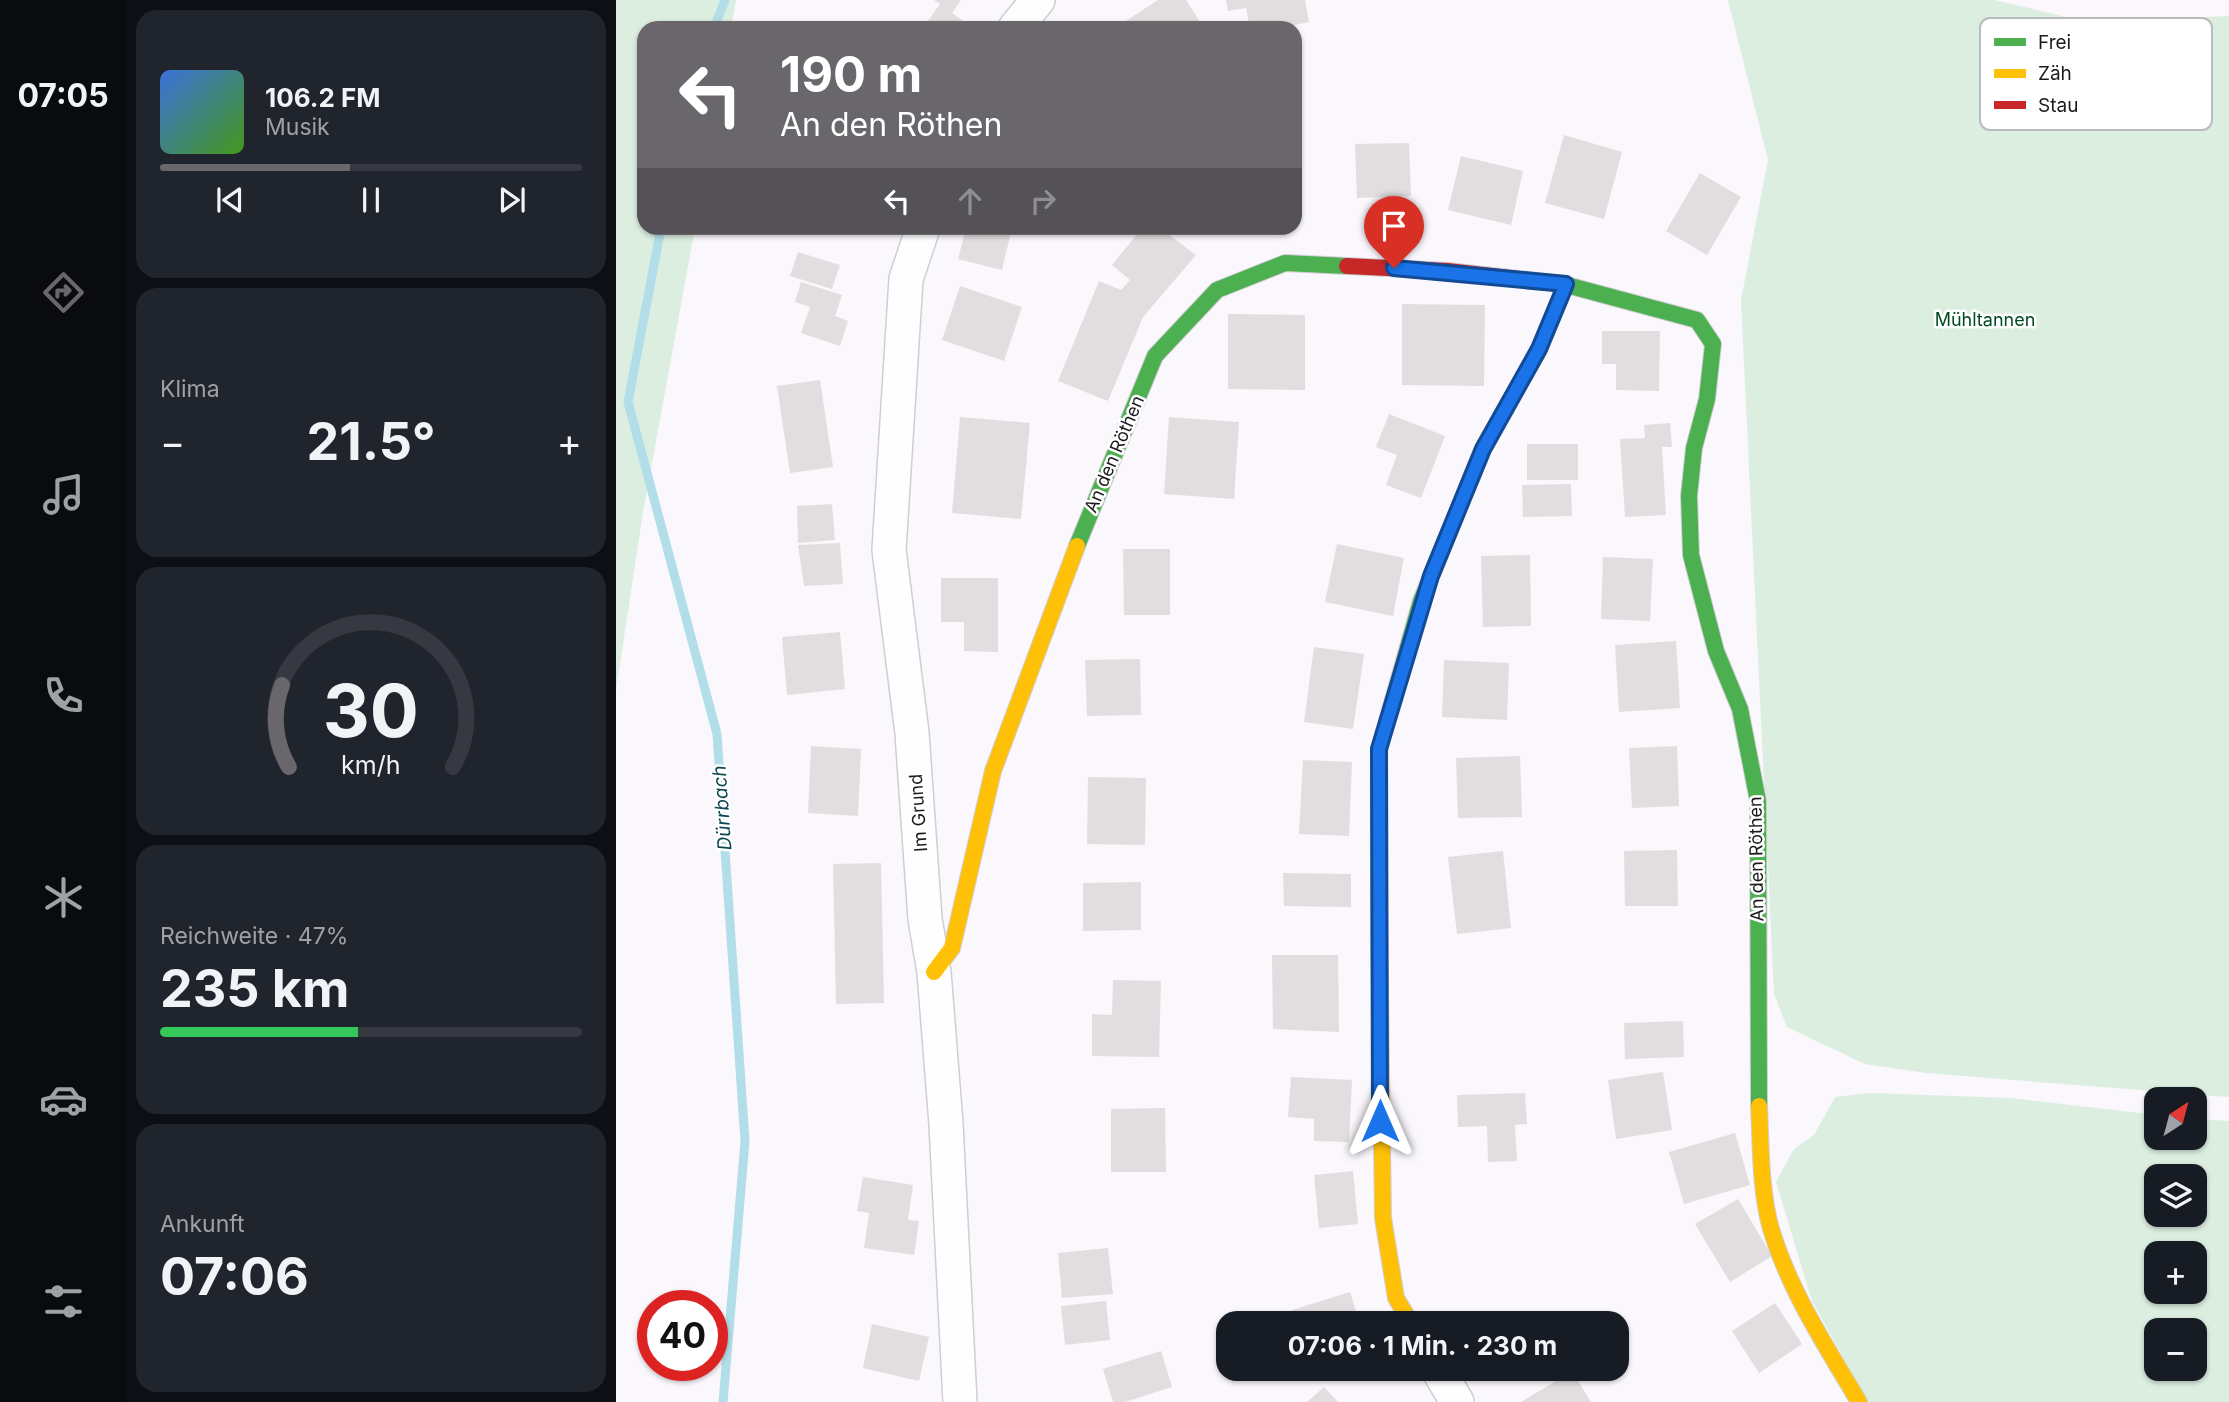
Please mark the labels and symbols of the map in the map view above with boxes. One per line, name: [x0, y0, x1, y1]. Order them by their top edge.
legend: [1980, 18, 2212, 130]
text: Frei: [2038, 31, 2071, 54]
text: Zäh: [2038, 62, 2072, 85]
text: Stau: [2038, 94, 2078, 117]
pin: [1364, 196, 1424, 268]
park label: Mühltannen: [1935, 309, 2035, 330]
street label: An den Röthen: [1080, 392, 1148, 516]
water label: Dürrbach: [708, 765, 736, 851]
street label: Im Grund: [905, 773, 931, 853]
street label: An den Röthen: [1744, 796, 1768, 922]
position arrow: [1343, 1084, 1417, 1158]
north arrow: [2144, 1087, 2207, 1150]
speed limit sign: 40: [637, 1290, 728, 1381]

